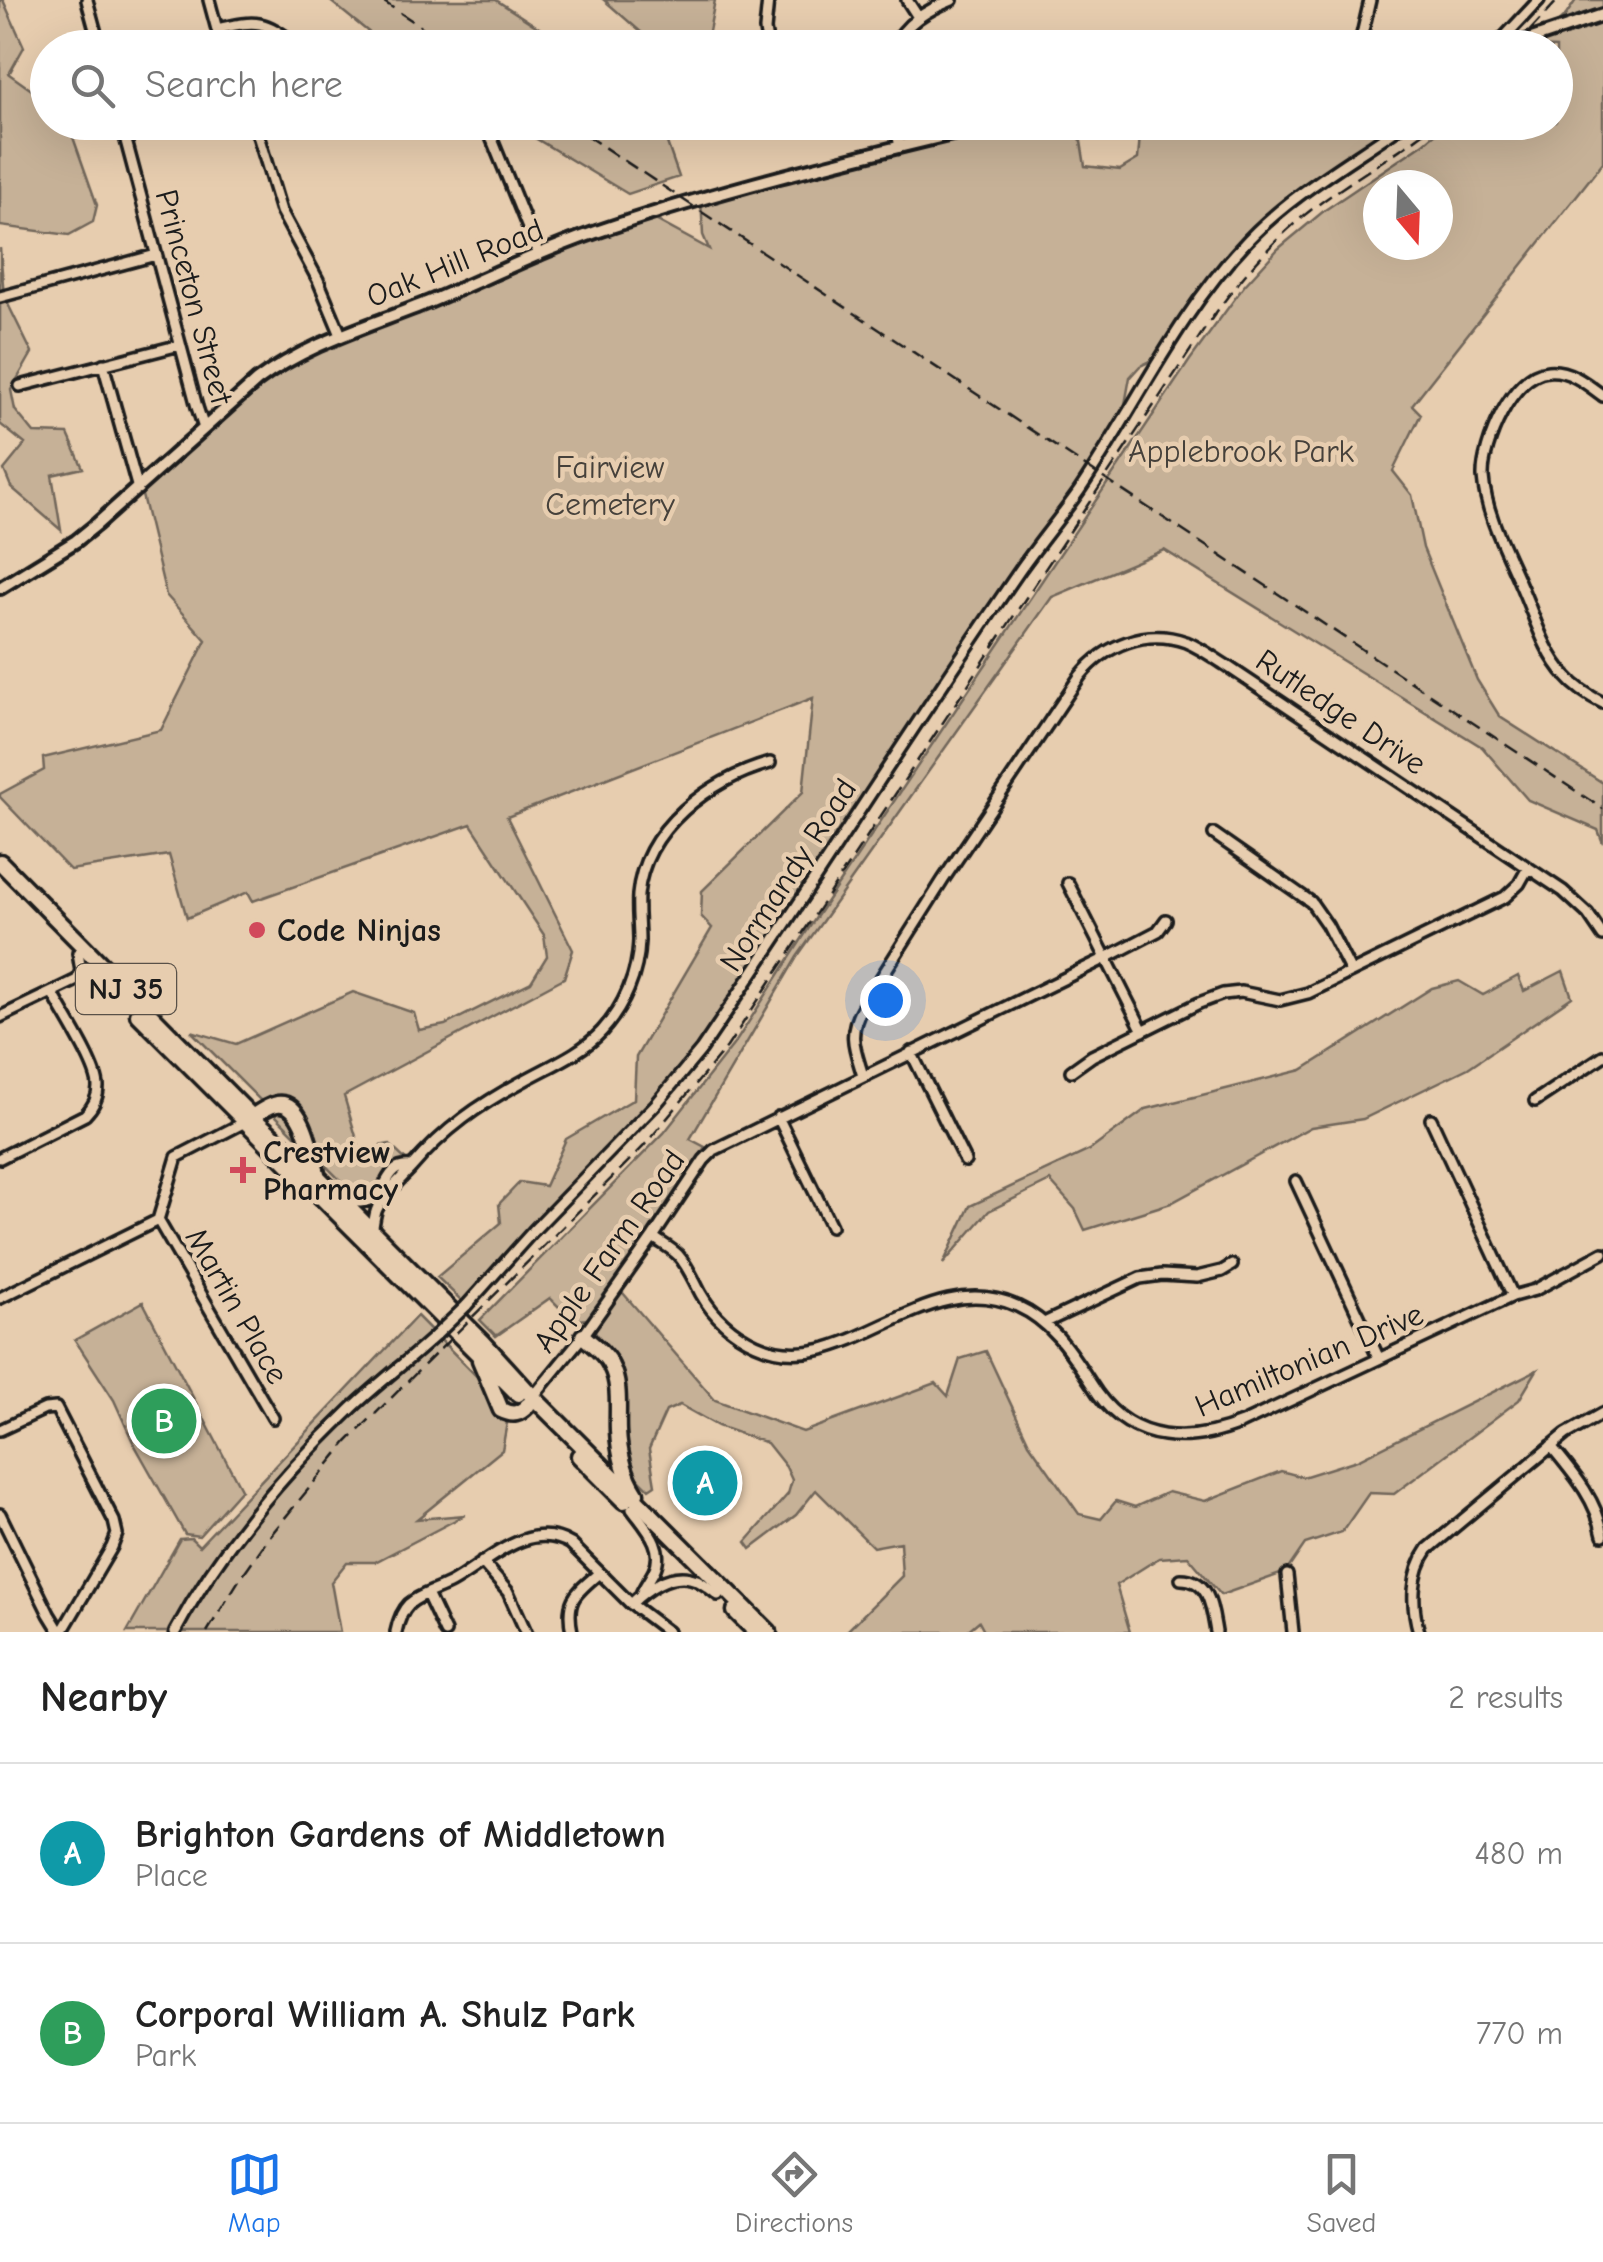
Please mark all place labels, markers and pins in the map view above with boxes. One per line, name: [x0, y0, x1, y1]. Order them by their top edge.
place label: Code Ninjas: [277, 912, 441, 949]
marker: Code Ninjas: [246, 919, 268, 941]
place label: Crestview Pharmacy: [263, 1134, 399, 1208]
marker: Crestview Pharmacy: [232, 1159, 254, 1181]
pin: B: [132, 1384, 196, 1458]
pin: A: [672, 1446, 738, 1520]

